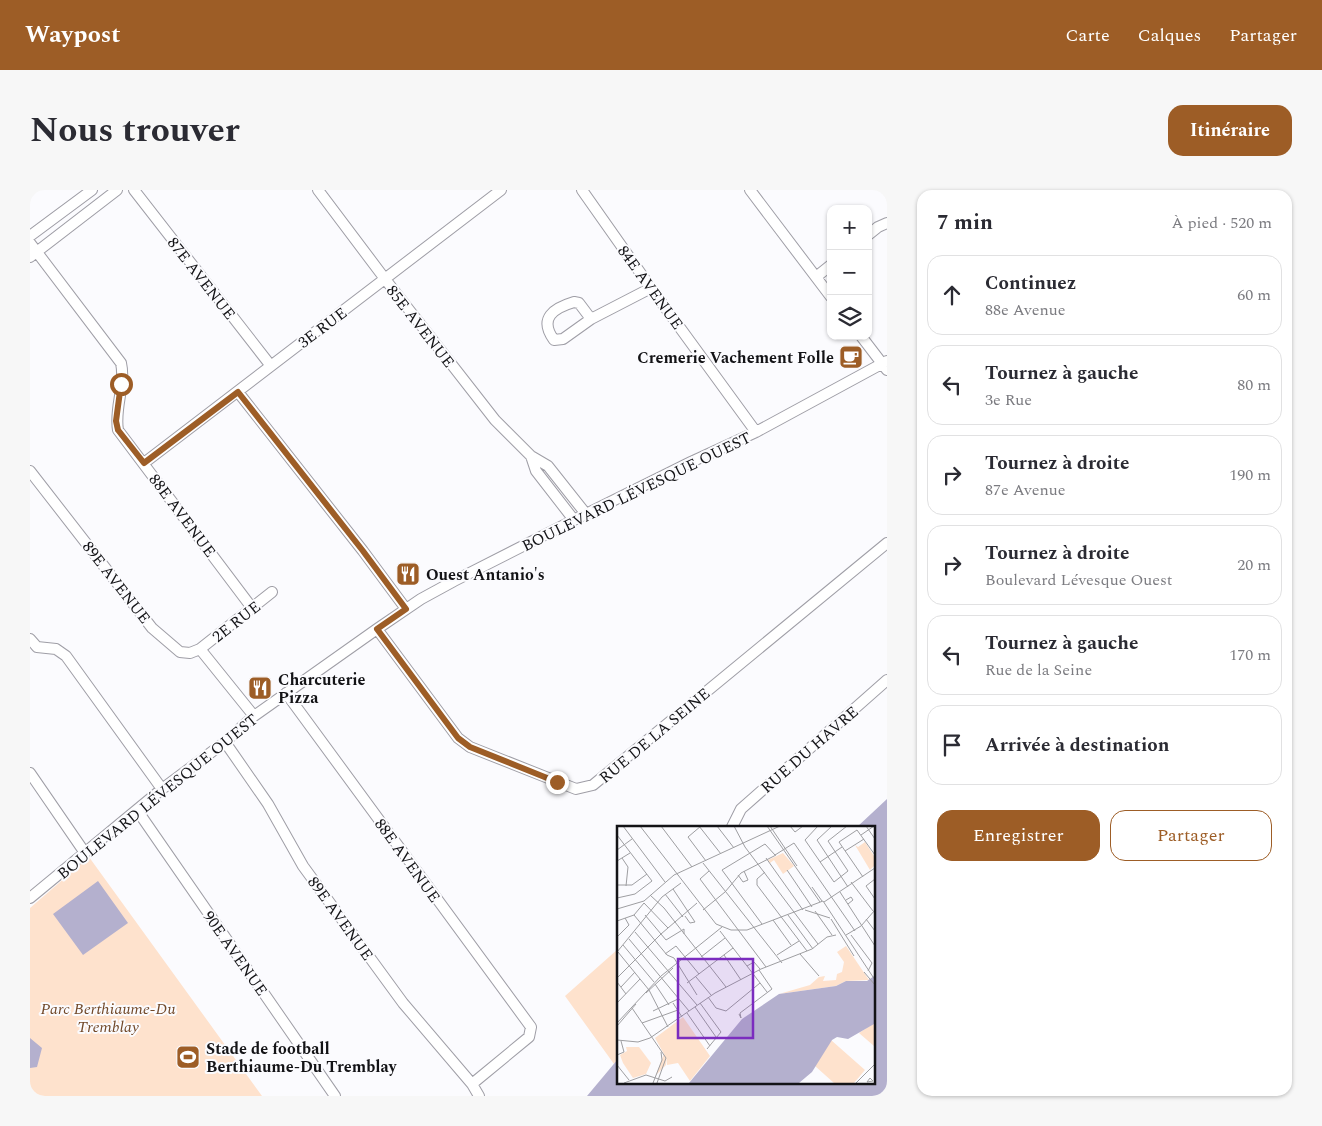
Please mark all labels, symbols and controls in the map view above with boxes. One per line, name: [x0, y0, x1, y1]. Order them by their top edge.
text: Waypost: [25, 17, 121, 53]
text: Carte: [1066, 22, 1110, 49]
text: Calques: [1138, 22, 1201, 49]
text: Partager: [1229, 22, 1297, 49]
text: Nous trouver: [30, 104, 240, 157]
button: Itinéraire: [1168, 105, 1292, 156]
map controls: [827, 205, 872, 340]
button: +: [827, 205, 872, 250]
text: 7 min: [937, 207, 993, 239]
text: À pied · 520 m: [1171, 211, 1272, 235]
street label: 87E AVENUE: [161, 232, 241, 325]
street label: 84E AVENUE: [611, 240, 689, 335]
button: −: [827, 250, 872, 295]
text: Continuez: [985, 269, 1076, 298]
street label: 85E AVENUE: [380, 280, 460, 373]
icon: ahead: [938, 281, 966, 309]
text: 60 m: [1237, 283, 1271, 307]
button: layers: [827, 295, 872, 340]
text: 88e Avenue: [985, 298, 1066, 322]
street label: 3E RUE: [293, 301, 352, 354]
cafe icon: Cremerie Vachement Folle: [838, 344, 864, 370]
place label: Cremerie Vachement Folle: [637, 346, 834, 370]
text: Tournez à gauche: [985, 359, 1138, 388]
icon: left: [938, 371, 966, 399]
route start: [110, 373, 133, 396]
text: 80 m: [1237, 373, 1271, 397]
text: 3e Rue: [985, 388, 1032, 412]
street label: BOULEVARD LÉVESQUE OUEST: [518, 426, 755, 558]
text: Tournez à droite: [985, 449, 1129, 478]
icon: right: [938, 461, 966, 489]
text: 190 m: [1229, 463, 1271, 487]
street label: 88E AVENUE: [143, 469, 222, 562]
text: 87e Avenue: [985, 478, 1066, 502]
street label: 89E AVENUE: [76, 536, 156, 629]
text: Tournez à droite: [985, 539, 1129, 568]
icon: right: [938, 551, 966, 579]
text: 20 m: [1237, 553, 1271, 577]
restaurant icon: Ouest Antanio's: [395, 561, 421, 587]
place label: Ouest Antanio's: [426, 563, 545, 587]
text: Boulevard Lévesque Ouest: [985, 568, 1172, 592]
street label: 2E RUE: [207, 595, 266, 649]
text: Tournez à gauche: [985, 629, 1138, 658]
icon: left: [938, 641, 966, 669]
text: 170 m: [1229, 643, 1271, 667]
text: Rue de la Seine: [985, 658, 1092, 682]
place label: Charcuterie Pizza: [278, 668, 366, 710]
restaurant icon: Charcuterie Pizza: [247, 675, 273, 701]
street label: RUE DE LA SEINE: [594, 682, 715, 789]
street label: RUE DU HAVRE: [755, 700, 864, 799]
street label: BOULEVARD LÉVESQUE OUEST: [52, 708, 263, 886]
icon: arrive: [938, 731, 966, 759]
text: Arrivée à destination: [985, 731, 1169, 760]
route end: [546, 771, 569, 794]
button: Enregistrer: [937, 810, 1100, 861]
button: Partager: [1110, 810, 1272, 861]
street label: 88E AVENUE: [368, 813, 446, 908]
inset map: [617, 826, 874, 1084]
street label: 89E AVENUE: [301, 871, 379, 966]
street label: 90E AVENUE: [197, 906, 273, 1001]
park label: Parc Berthiaume-Du Tremblay: [40, 997, 176, 1039]
place label: Stade de football Berthiaume-Du Tremblay: [206, 1037, 398, 1079]
sports icon: Stade de football Berthiaume-Du Tremblay: [175, 1044, 201, 1070]

